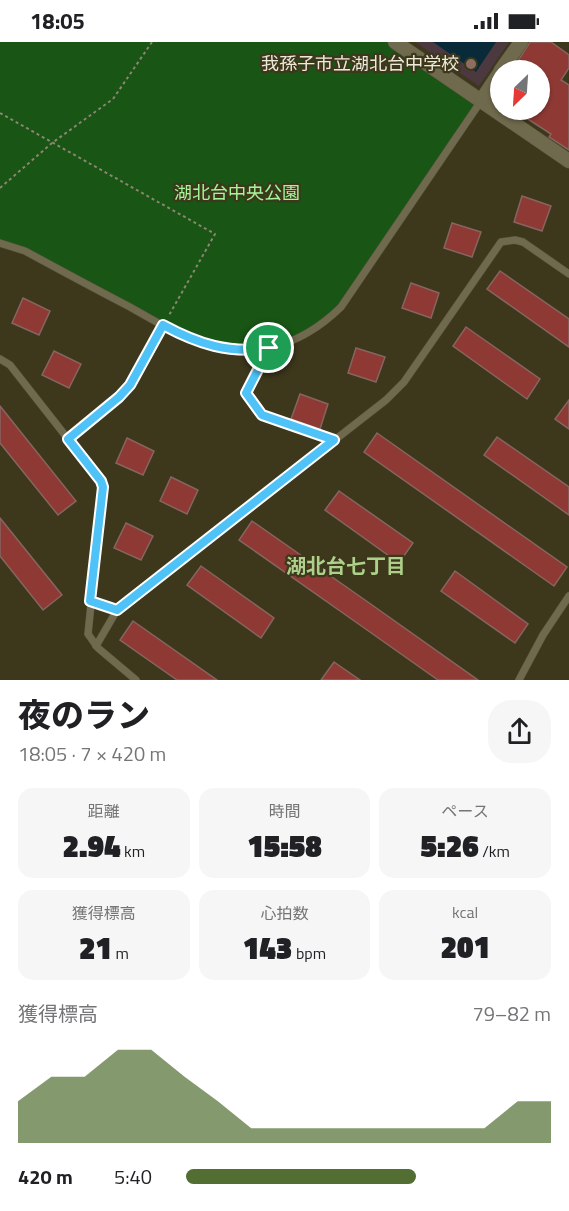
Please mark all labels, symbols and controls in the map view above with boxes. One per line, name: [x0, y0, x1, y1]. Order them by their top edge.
text: 18:05: [30, 4, 85, 38]
place label: 我孫子市立湖北台中学校: [261, 50, 459, 77]
marker: 我孫子市立湖北台中学校: [464, 57, 478, 71]
north arrow: [490, 60, 550, 120]
map controls: [490, 60, 550, 120]
park label: 湖北台中央公園: [174, 179, 300, 206]
pin: [243, 322, 294, 373]
icon: arrive: [252, 331, 285, 364]
district label: 湖北台七丁目: [286, 550, 406, 581]
text: 夜のラン: [18, 690, 150, 740]
button: share: [488, 700, 551, 763]
text: 18:05 · 7 × 420 m: [18, 738, 166, 769]
text: 距離: [88, 799, 120, 823]
text: 時間: [268, 799, 301, 823]
text: ペース: [442, 799, 489, 823]
text: 2.94: [63, 823, 121, 869]
text: 15:58: [247, 823, 322, 869]
text: 5:26: [421, 823, 479, 869]
text: km: [121, 839, 145, 863]
text: /km: [479, 839, 510, 863]
text: kcal: [452, 900, 478, 924]
text: 獲得標高: [72, 901, 136, 925]
text: 心拍数: [260, 901, 309, 925]
text: 201: [440, 924, 490, 970]
text: 21: [79, 925, 112, 971]
text: 143: [243, 925, 292, 971]
text: m: [112, 941, 129, 965]
text: bpm: [292, 941, 326, 965]
text: 獲得標高: [18, 998, 98, 1029]
text: 79–82 m: [472, 998, 551, 1029]
text: 420 m: [18, 1161, 73, 1192]
text: 5:40: [114, 1161, 152, 1192]

